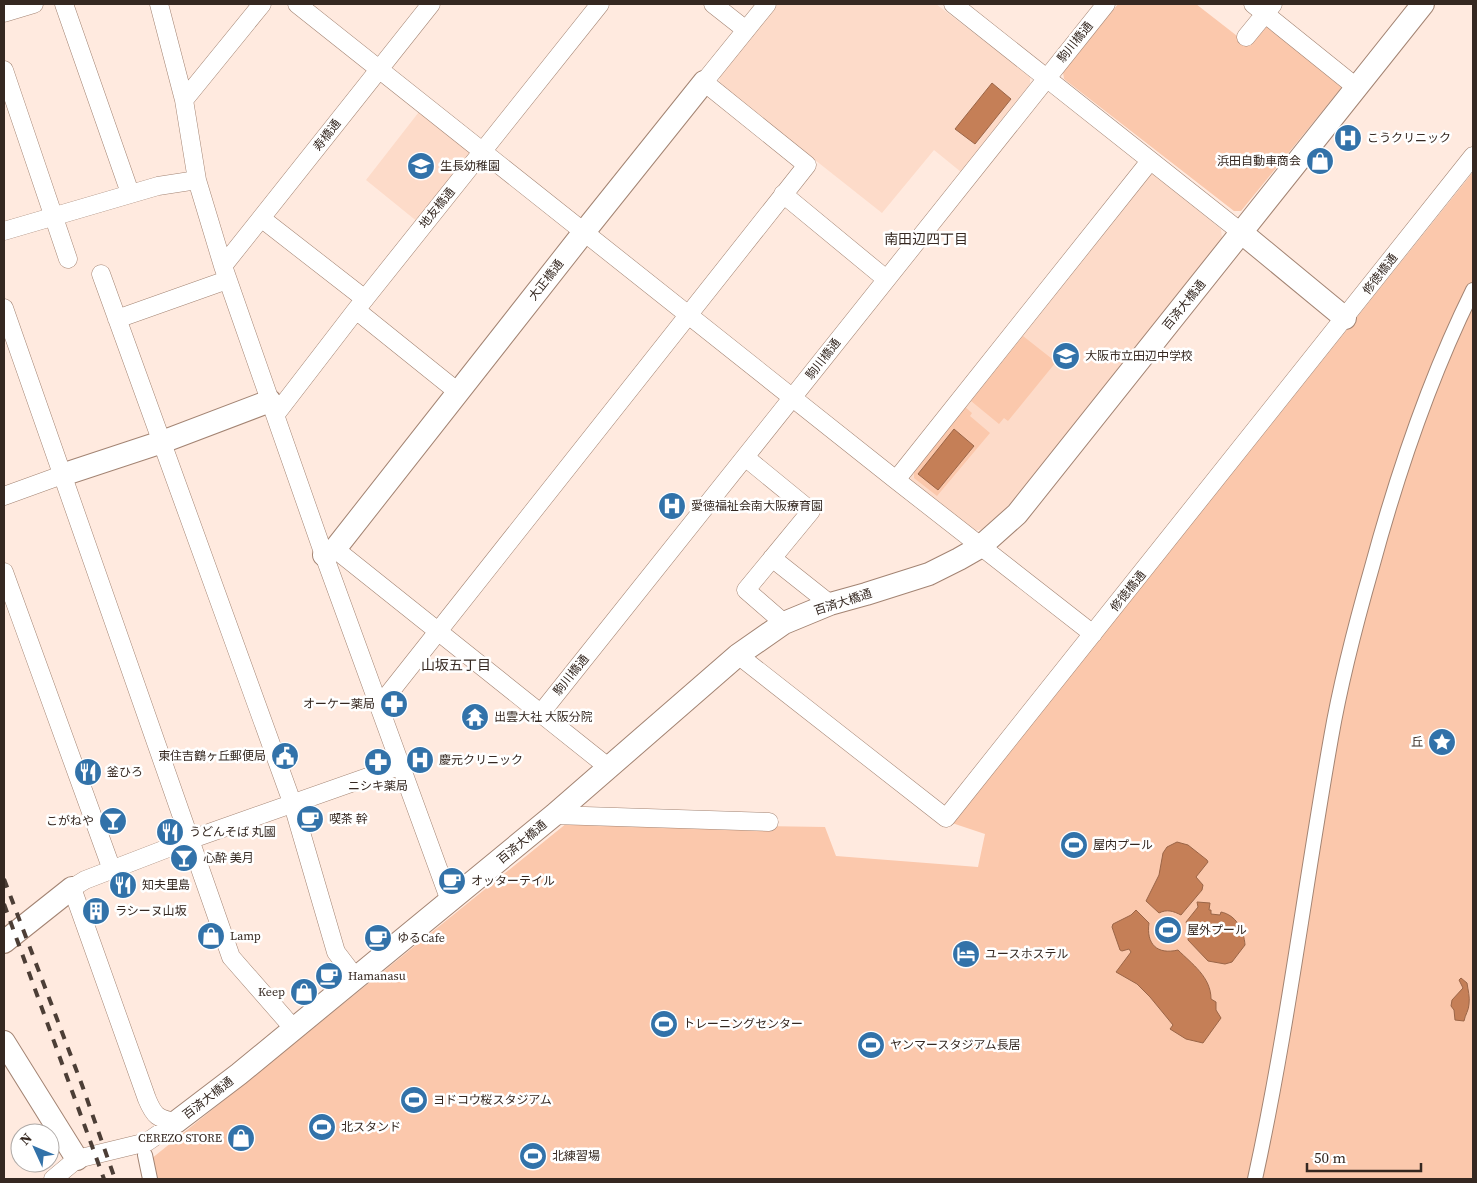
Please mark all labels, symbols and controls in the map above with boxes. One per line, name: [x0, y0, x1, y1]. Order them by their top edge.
street label: 駒川橋通: [1054, 18, 1096, 66]
street label: 寿橋通: [310, 116, 344, 154]
hospital icon: こうクリニック: [1333, 123, 1363, 153]
place label: こうクリニック: [1367, 130, 1451, 146]
shop icon: 浜田自動車商会: [1305, 146, 1335, 176]
school or university icon: 生長幼稚園: [406, 151, 436, 181]
place label: 浜田自動車商会: [1217, 153, 1301, 169]
place label: 生長幼稚園: [440, 158, 500, 174]
street label: 地友橋通: [416, 184, 458, 232]
district label: 南田辺四丁目: [884, 229, 968, 249]
street label: 修徳橋通: [1359, 250, 1401, 298]
street label: 大正橋通: [525, 256, 567, 304]
street label: 百済大橋通: [1159, 277, 1209, 333]
street label: 駒川橋通: [802, 335, 844, 383]
school or university icon: 大阪市立田辺中学校: [1051, 341, 1081, 371]
place label: 大阪市立田辺中学校: [1085, 348, 1193, 364]
hospital icon: 愛徳福祉会南大阪療育園: [657, 491, 687, 521]
place label: 愛徳福祉会南大阪療育園: [691, 498, 823, 514]
street label: 修徳橋通: [1107, 567, 1149, 615]
street label: 百済大橋通: [812, 585, 874, 619]
street label: 駒川橋通: [550, 651, 592, 699]
district label: 山坂五丁目: [421, 655, 491, 675]
pharmacy icon: オーケー薬局: [379, 689, 409, 719]
place label: オーケー薬局: [303, 696, 375, 712]
temple icon: 出雲大社 大阪分院: [460, 702, 490, 732]
place label: 出雲大社 大阪分院: [494, 709, 593, 725]
place icon: 丘: [1427, 727, 1457, 757]
place label: 丘: [1411, 734, 1423, 750]
public building icon: 東住吉鶴ヶ丘郵便局: [270, 741, 300, 771]
hospital icon: 慶元クリニック: [405, 745, 435, 775]
pharmacy icon: ニシキ薬局: [363, 747, 393, 777]
place label: 東住吉鶴ヶ丘郵便局: [158, 748, 266, 764]
place label: 慶元クリニック: [439, 752, 523, 768]
restaurant icon: 釜ひろ: [73, 757, 103, 787]
place label: 釜ひろ: [107, 764, 143, 780]
place label: ニシキ薬局: [348, 778, 408, 794]
cafe icon: 喫茶 幹: [295, 804, 325, 834]
bar icon: こがねや: [98, 806, 128, 836]
place label: 喫茶 幹: [329, 811, 368, 827]
place label: こがねや: [46, 813, 94, 829]
restaurant icon: うどんそば 丸國: [155, 817, 185, 847]
street label: 百済大橋通: [494, 817, 550, 867]
place label: うどんそば 丸國: [189, 824, 276, 840]
sports icon: 屋内プール: [1059, 830, 1089, 860]
place label: 屋内プール: [1093, 837, 1153, 853]
bar icon: 心酔 美月: [169, 843, 199, 873]
place label: 心酔 美月: [203, 850, 254, 866]
cafe icon: オッターテイル: [437, 866, 467, 896]
restaurant icon: 知夫里島: [108, 870, 138, 900]
place label: オッターテイル: [471, 873, 555, 889]
place label: 知夫里島: [142, 877, 190, 893]
building icon: ラシーヌ山坂: [81, 896, 111, 926]
place label: ラシーヌ山坂: [115, 903, 187, 919]
sports icon: 屋外プール: [1153, 915, 1183, 945]
shop icon: Lamp: [196, 921, 226, 951]
place label: 屋外プール: [1187, 922, 1247, 938]
cafe icon: ゆるCafe: [363, 923, 393, 953]
place label: Lamp: [230, 928, 261, 944]
place label: ゆるCafe: [397, 930, 445, 946]
hotel icon: ユースホステル: [951, 939, 981, 969]
place label: ユースホステル: [985, 946, 1068, 962]
cafe icon: Hamanasu: [314, 961, 344, 991]
place label: Hamanasu: [348, 968, 406, 984]
shop icon: Keep: [289, 977, 319, 1007]
place label: Keep: [258, 984, 285, 1000]
sports icon: トレーニングセンター: [649, 1009, 679, 1039]
place label: トレーニングセンター: [683, 1016, 803, 1032]
sports icon: ヤンマースタジアム長居: [856, 1030, 886, 1060]
place label: ヤンマースタジアム長居: [890, 1037, 1021, 1053]
street label: 百済大橋通: [179, 1073, 237, 1123]
sports icon: ヨドコウ桜スタジアム: [399, 1085, 429, 1115]
place label: ヨドコウ桜スタジアム: [433, 1092, 552, 1108]
sports icon: 北スタンド: [307, 1112, 337, 1142]
place label: 北スタンド: [341, 1119, 401, 1135]
north arrow: [10, 1123, 60, 1173]
shop icon: CEREZO STORE: [226, 1123, 256, 1153]
text: N: [15, 1128, 36, 1150]
place label: CEREZO STORE: [138, 1130, 222, 1146]
scale bar: [1307, 1140, 1421, 1172]
sports icon: 北練習場: [518, 1141, 548, 1171]
text: 50 m: [1314, 1147, 1346, 1168]
place label: 北練習場: [552, 1148, 600, 1164]

